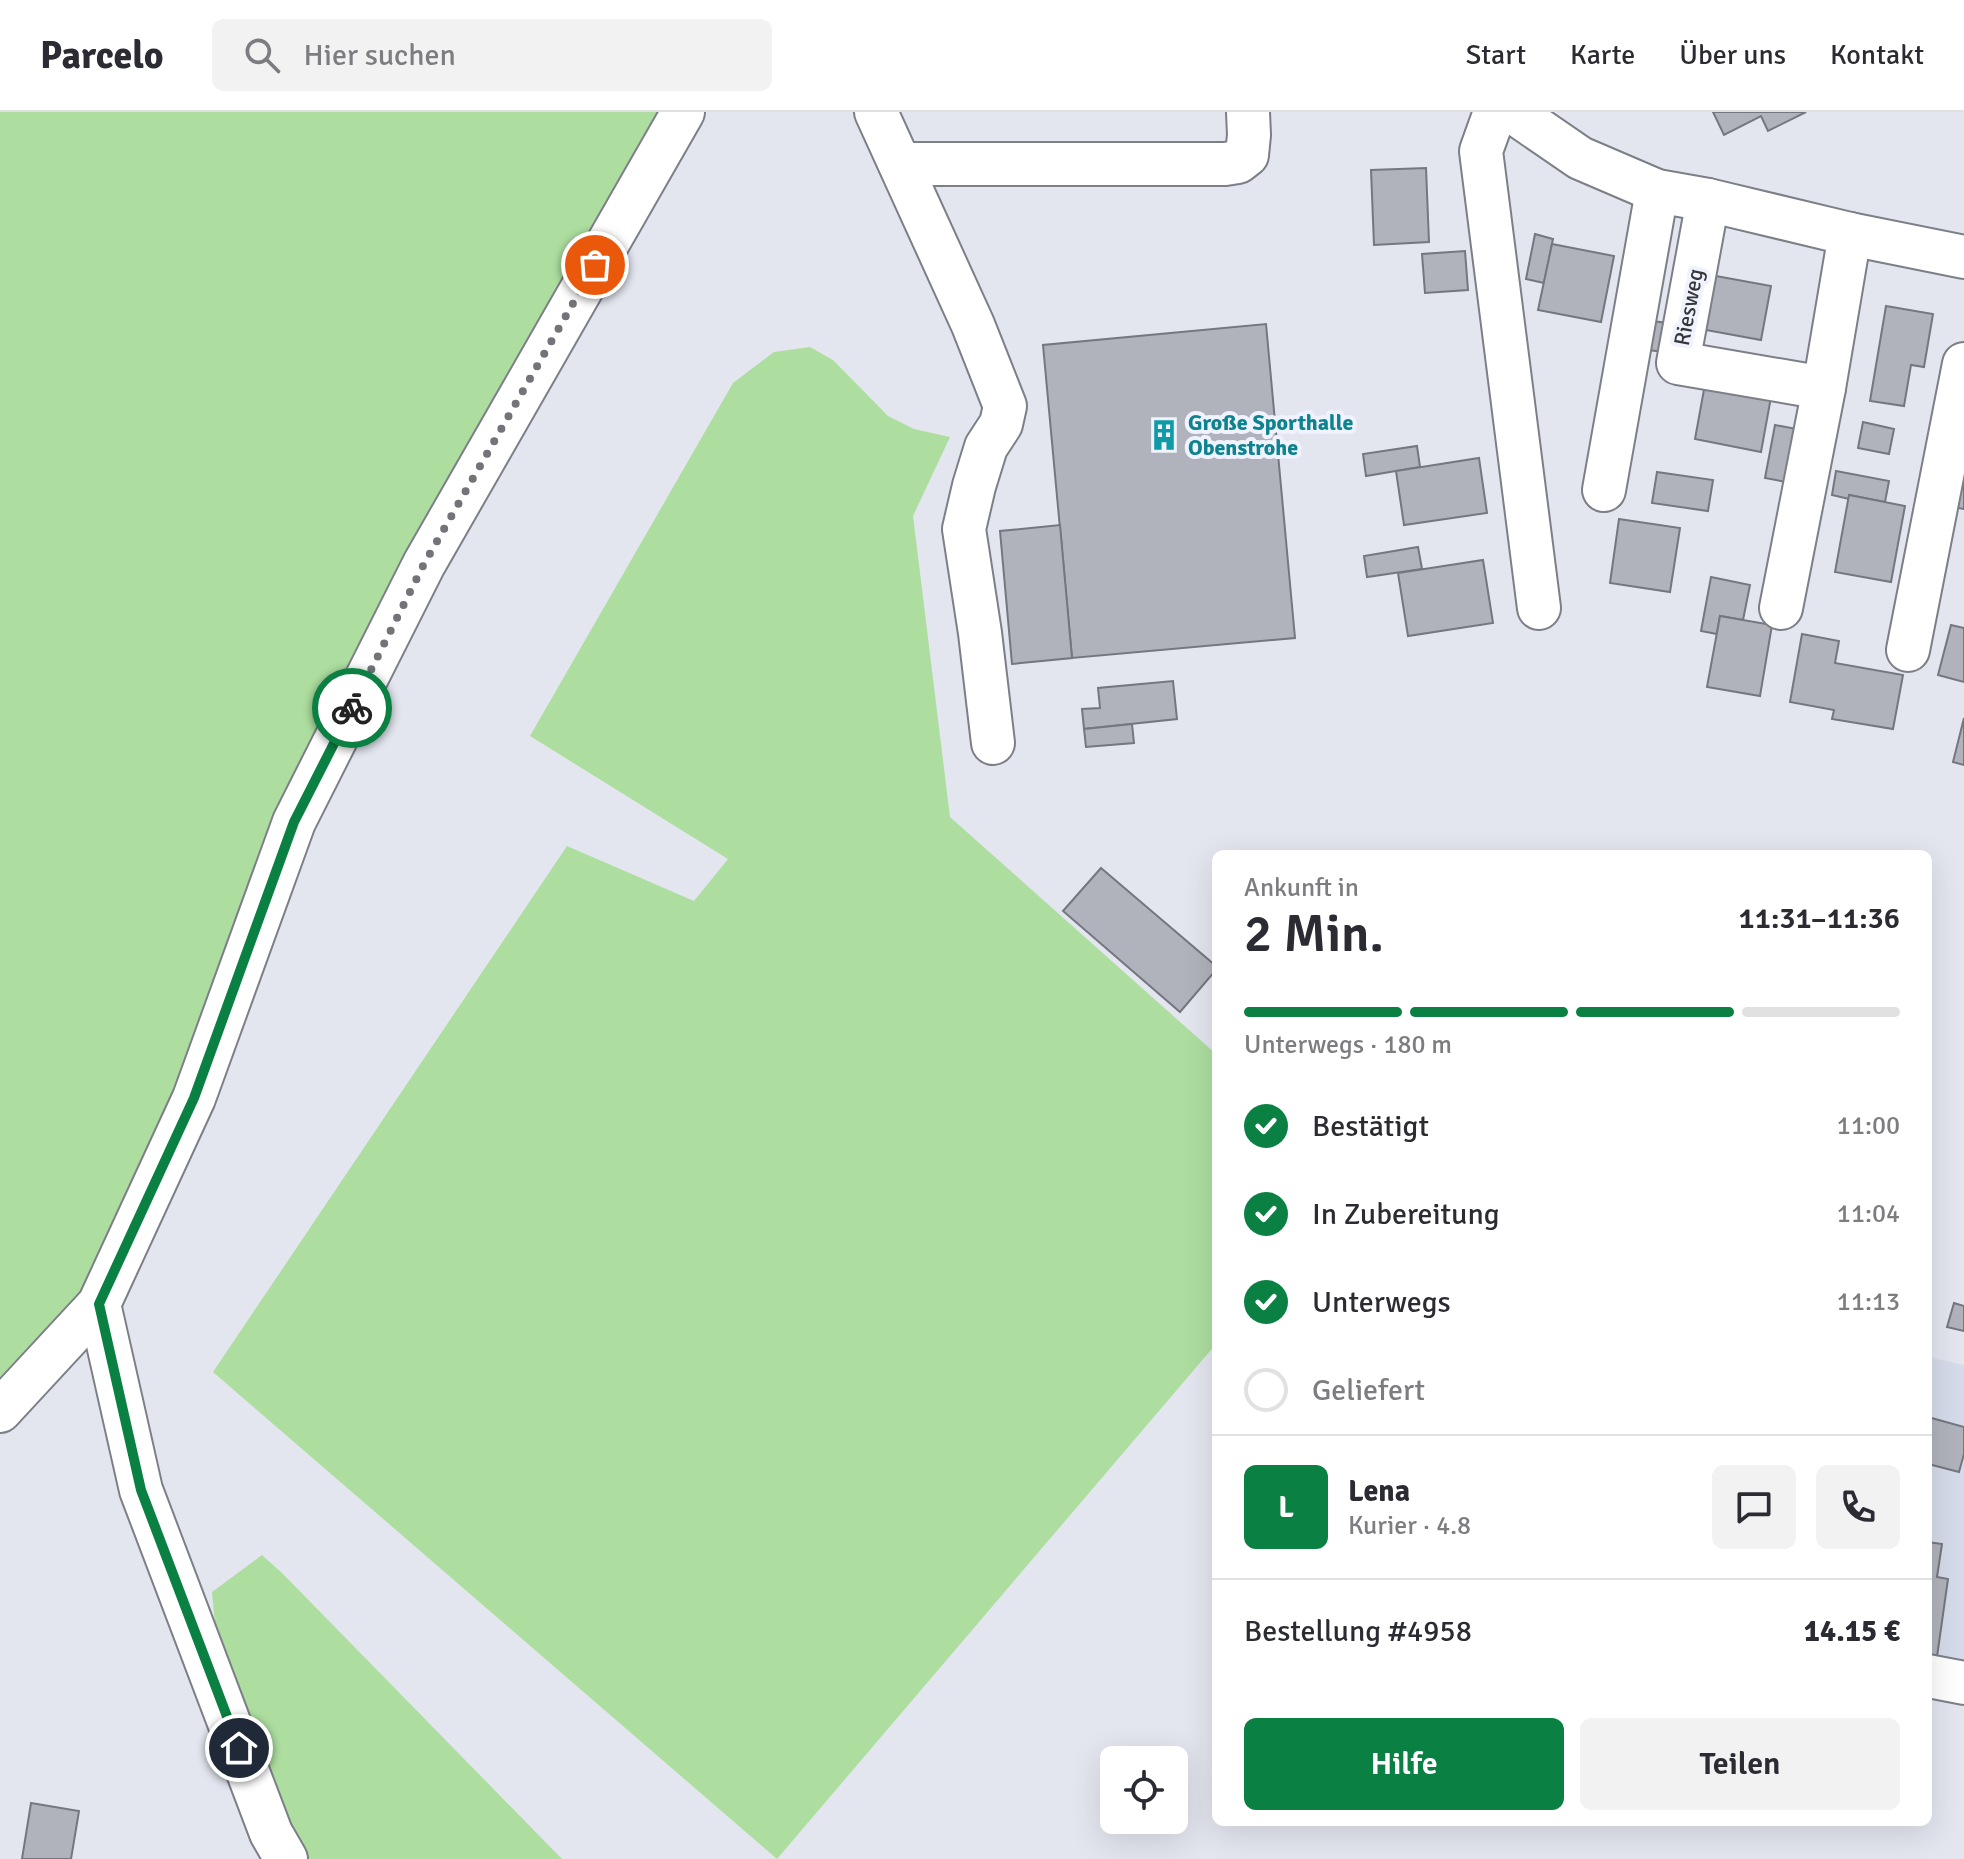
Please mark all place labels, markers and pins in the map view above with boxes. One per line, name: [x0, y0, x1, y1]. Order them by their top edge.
pin: [561, 231, 629, 299]
place label: Große Sporthalle Obenstrohe: [1188, 409, 1353, 461]
building icon: Große Sporthalle Obenstrohe: [1147, 418, 1181, 452]
pin: [205, 1714, 273, 1782]

